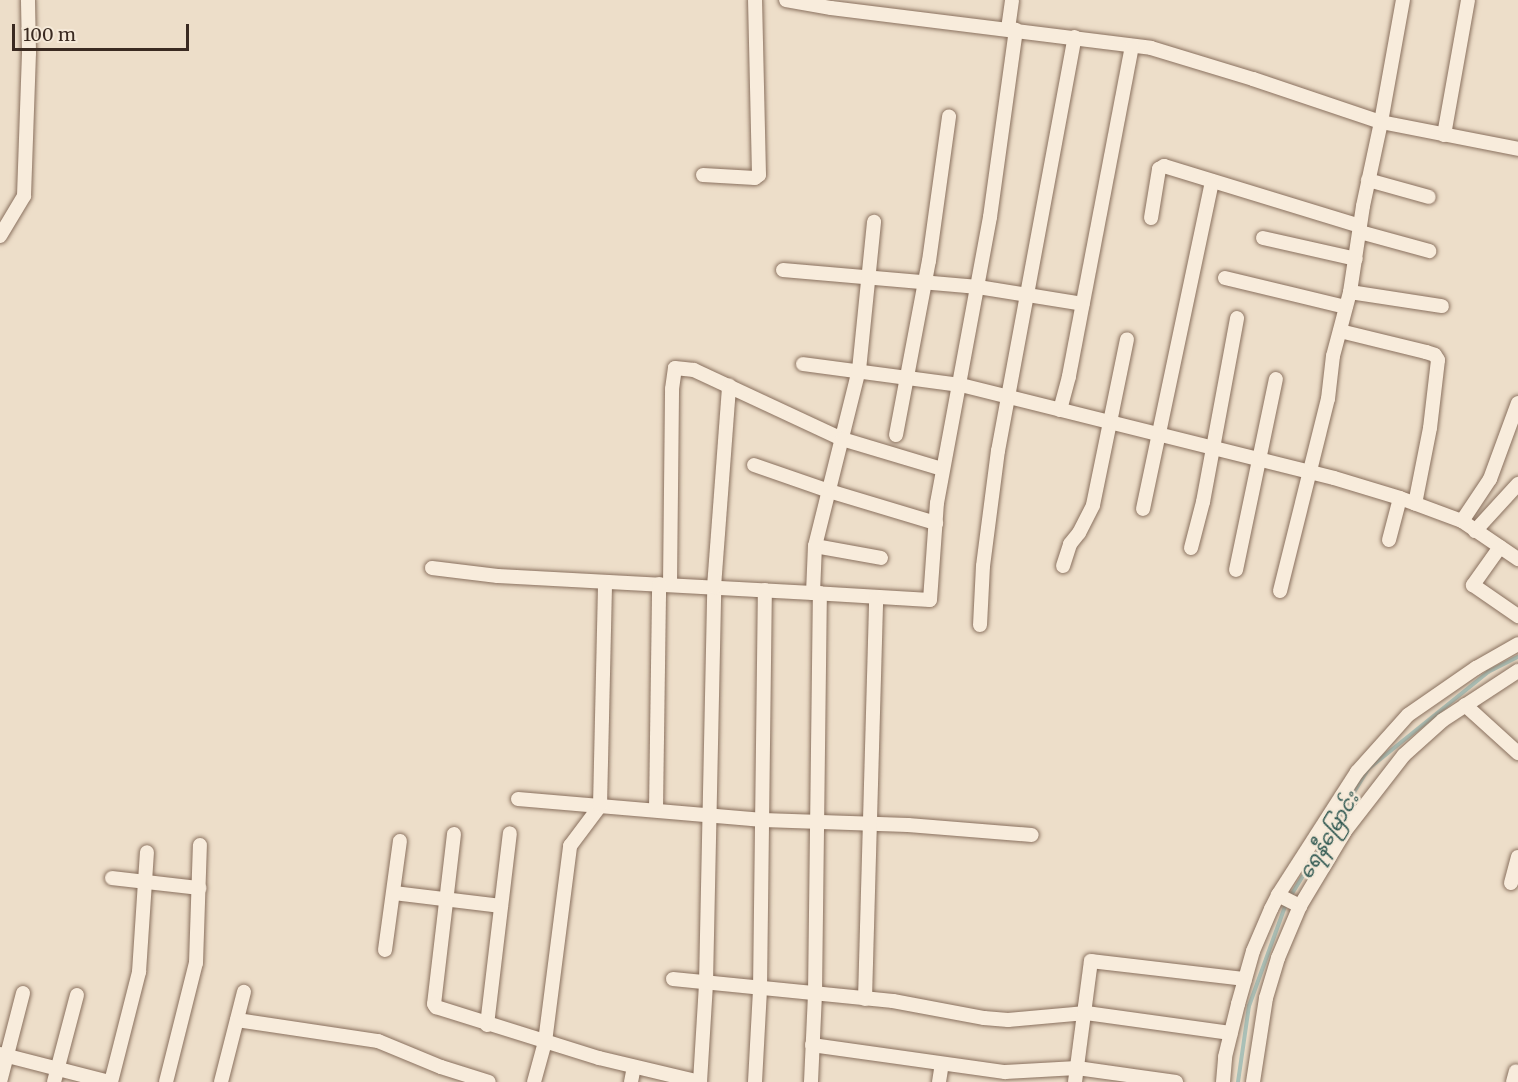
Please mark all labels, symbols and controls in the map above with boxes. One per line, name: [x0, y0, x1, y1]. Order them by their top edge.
scale bar: [15, 12, 192, 50]
text: 100 m: [23, 23, 76, 46]
water label: ရေနီမြောင်း: [1293, 787, 1363, 883]

